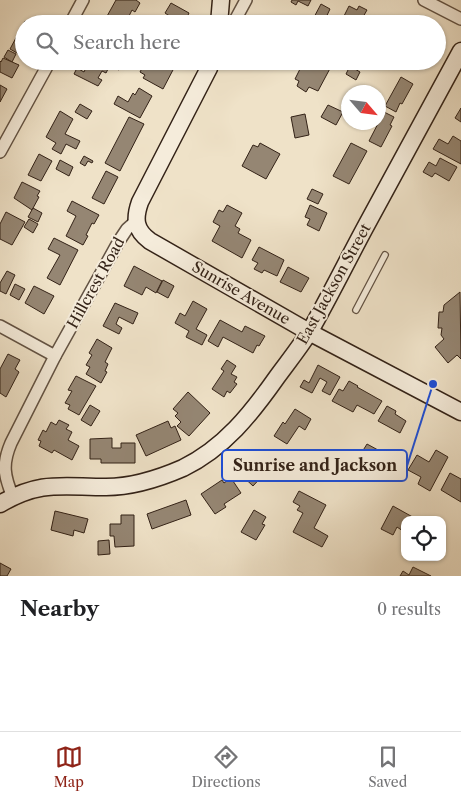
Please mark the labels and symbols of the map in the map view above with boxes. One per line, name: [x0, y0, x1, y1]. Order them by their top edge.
north arrow: [341, 85, 386, 130]
street label: East Jackson Street: [292, 219, 375, 347]
street label: Hillcrest Road: [63, 234, 128, 332]
street label: Sunrise Avenue: [189, 257, 294, 328]
callout: Sunrise and Jackson: [222, 450, 407, 481]
text: Sunrise and Jackson: [233, 455, 397, 475]

